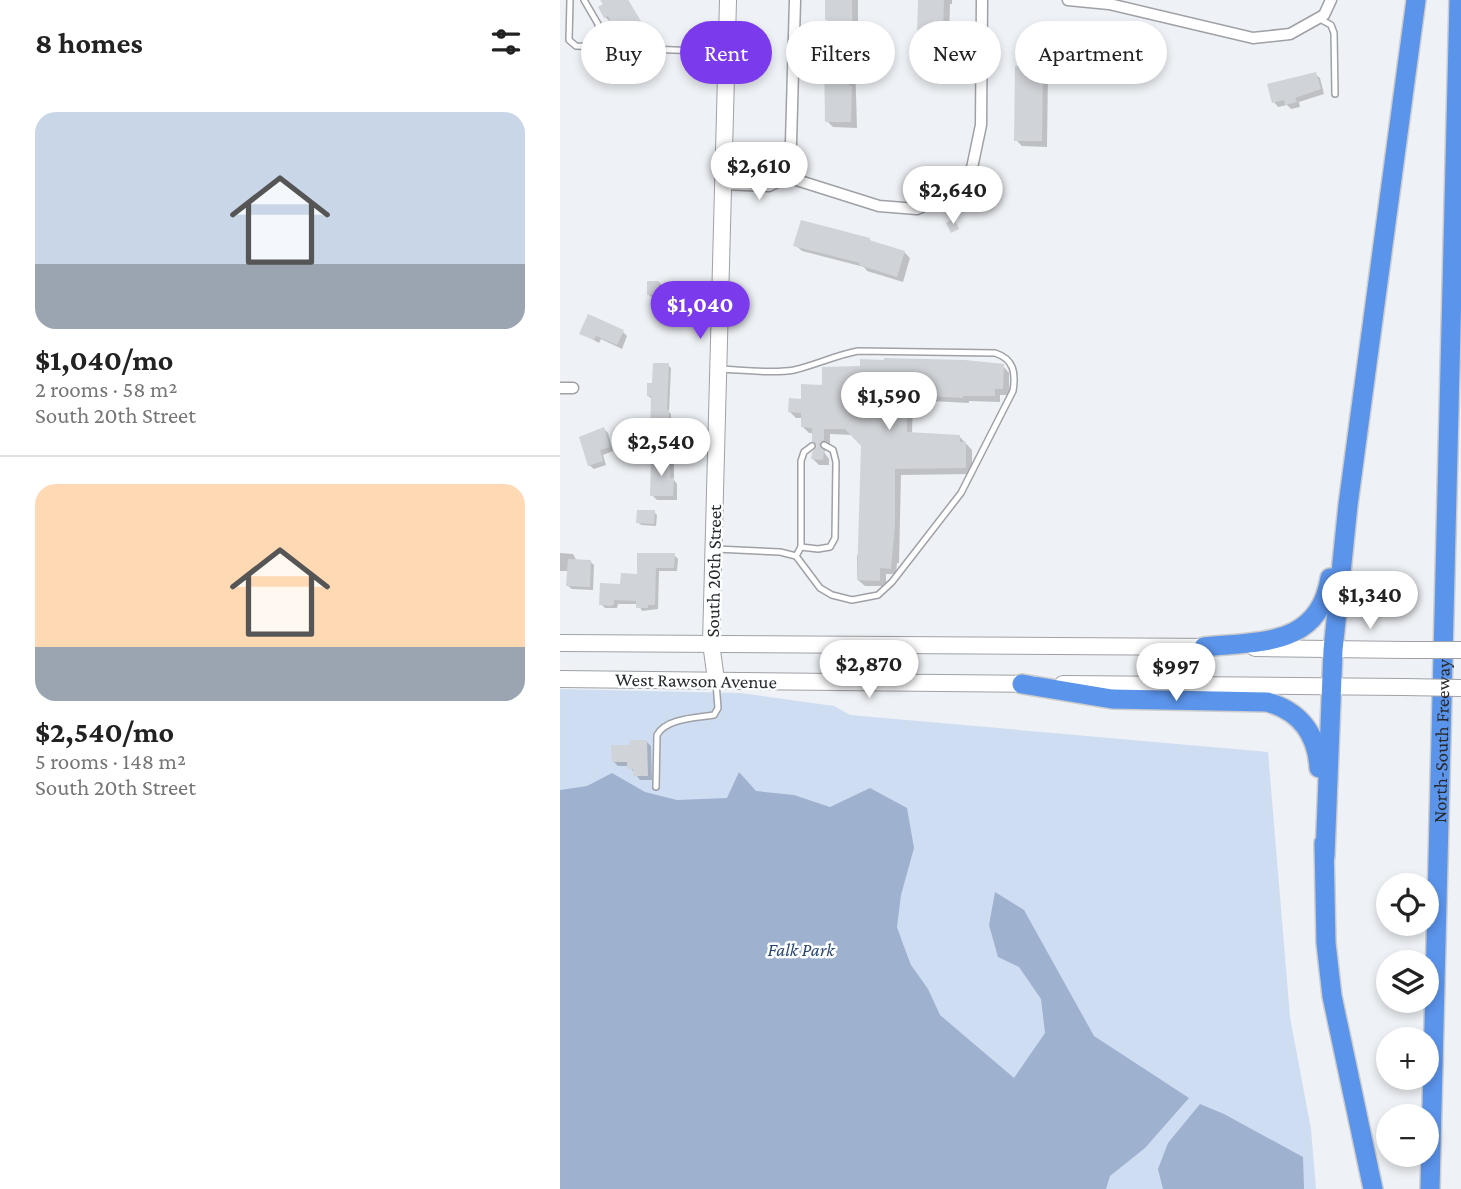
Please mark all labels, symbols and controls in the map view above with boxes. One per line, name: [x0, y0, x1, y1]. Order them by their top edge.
chip: Buy: [581, 21, 666, 84]
chip: Rent: [680, 21, 772, 84]
chip: Filters: [786, 21, 895, 84]
chip: New: [909, 21, 1001, 84]
chip: Apartment: [1015, 21, 1167, 84]
icon: filters: [487, 23, 525, 61]
text: 8 homes: [35, 26, 143, 59]
pin: $2,610: [702, 142, 816, 202]
text: $2,610: [727, 152, 791, 178]
icon: home: [217, 157, 343, 283]
pin: $2,640: [896, 166, 1010, 226]
text: $2,640: [919, 176, 987, 202]
pin: $1,040: [643, 282, 757, 341]
text: $1,040: [667, 291, 733, 317]
text: $1,040/mo: [35, 343, 173, 376]
pin: $1,590: [832, 372, 946, 432]
text: 2 rooms · 58 m²: [35, 376, 177, 402]
text: $1,590: [857, 382, 921, 408]
text: South 20th Street: [35, 402, 196, 428]
pin: $2,540: [604, 419, 718, 478]
text: $2,540: [627, 428, 695, 454]
street label: South 20th Street: [702, 504, 725, 638]
icon: home: [217, 529, 343, 655]
pin: $1,340: [1313, 572, 1427, 631]
text: $1,340: [1338, 581, 1402, 607]
pin: $2,870: [812, 640, 926, 700]
pin: $997: [1135, 644, 1217, 703]
text: $2,870: [836, 650, 902, 676]
text: $997: [1152, 653, 1200, 679]
street label: North-South Freeway: [1429, 659, 1454, 823]
street label: West Rawson Avenue: [615, 669, 777, 692]
text: $2,540/mo: [35, 715, 174, 748]
text: 5 rooms · 148 m²: [35, 748, 186, 774]
text: South 20th Street: [35, 774, 196, 800]
map controls: [1376, 873, 1439, 1167]
button: locate: [1376, 873, 1439, 936]
park label: Falk Park: [767, 939, 835, 960]
button: layers: [1376, 950, 1439, 1013]
button: +: [1376, 1027, 1439, 1090]
button: −: [1376, 1104, 1439, 1167]

